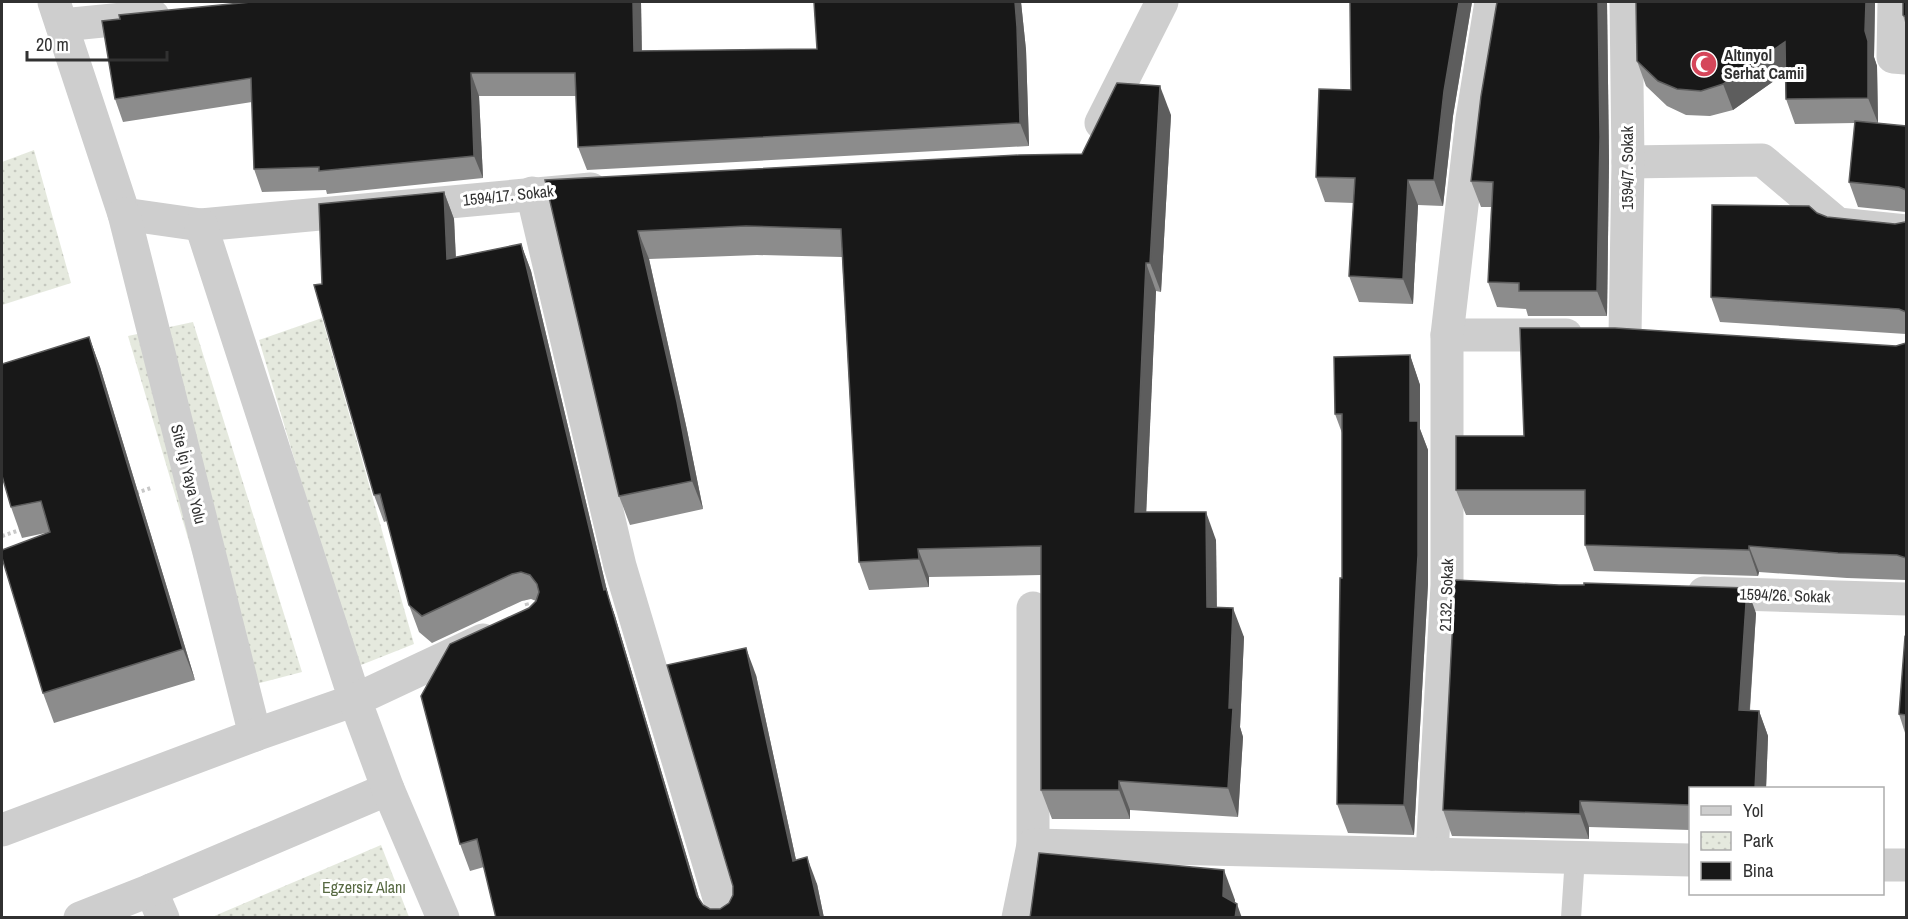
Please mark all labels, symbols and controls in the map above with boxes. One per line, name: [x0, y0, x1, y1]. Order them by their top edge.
scale bar: [27, 24, 166, 62]
text: 20 m: [36, 32, 69, 57]
place label: Altınyol Serhat Camii: [1724, 44, 1804, 84]
mosque icon: Altınyol Serhat Camii: [1689, 49, 1719, 79]
street label: 1594/7. Sokak: [1616, 126, 1638, 210]
street label: 1594/17. Sokak: [462, 179, 555, 211]
street label: Site İçi Yaya Yolu: [166, 422, 212, 526]
street label: 2132. Sokak: [1434, 558, 1458, 632]
street label: 1594/26. Sokak: [1739, 582, 1831, 608]
legend: [1689, 787, 1884, 895]
text: Yol: [1743, 798, 1763, 823]
text: Park: [1743, 828, 1774, 853]
text: Bina: [1743, 858, 1773, 883]
park label: Egzersiz Alanı: [322, 876, 406, 898]

